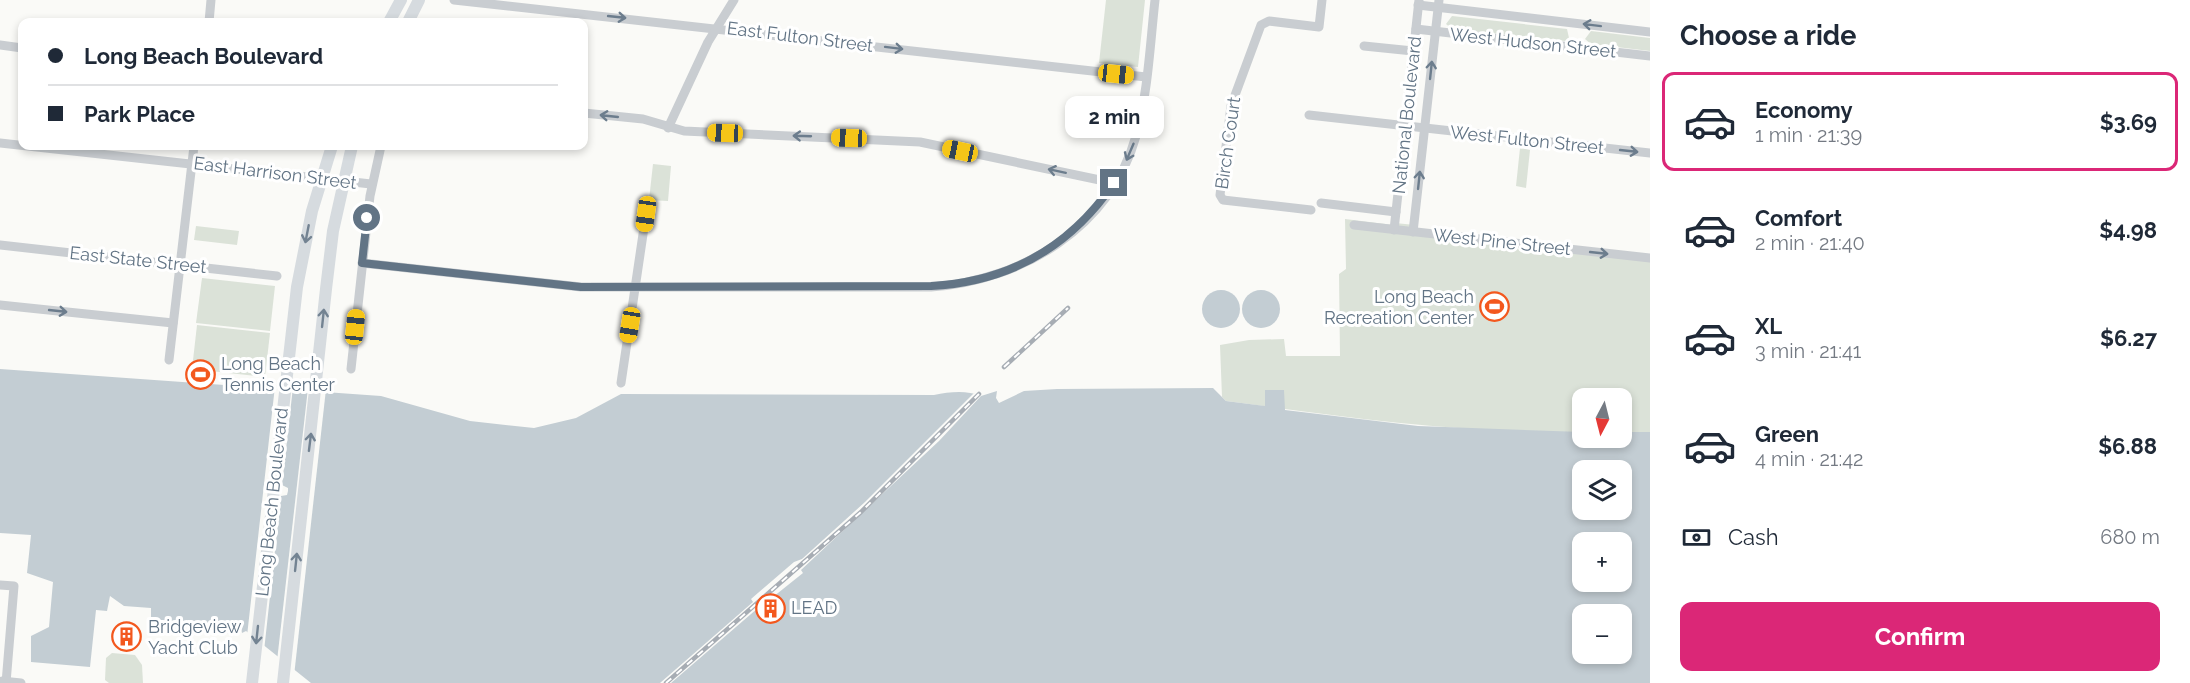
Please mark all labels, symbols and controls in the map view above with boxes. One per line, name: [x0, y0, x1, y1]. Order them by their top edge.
one-way arrow: [606, 12, 626, 23]
street label: East Fulton Street: [726, 17, 874, 56]
one-way arrow: [1582, 19, 1602, 30]
text: Choose a ride: [1680, 20, 1856, 51]
street label: West Hudson Street: [1449, 23, 1617, 62]
street label: National Boulevard: [1388, 35, 1425, 195]
text: Long Beach Boulevard: [84, 43, 323, 69]
one-way arrow: [883, 43, 903, 54]
one-way arrow: [1426, 61, 1437, 80]
car: [1097, 63, 1135, 85]
street label: Birch Court: [1211, 95, 1244, 190]
icon: car: [1683, 95, 1737, 149]
callout: 2 min: [1064, 96, 1164, 138]
text: Economy: [1755, 97, 1853, 123]
text: Park Place: [84, 101, 195, 127]
text: 2 min: [1089, 105, 1140, 129]
text: $3.69: [2100, 109, 2157, 135]
one-way arrow: [600, 110, 620, 121]
street label: West Fulton Street: [1449, 121, 1605, 158]
car: [707, 123, 743, 143]
text: 1 min · 21:39: [1755, 123, 1862, 147]
car: [831, 128, 867, 148]
one-way arrow: [793, 130, 813, 142]
car: [941, 138, 979, 164]
one-way arrow: [1124, 142, 1135, 161]
one-way arrow: [1619, 146, 1639, 157]
street label: East Harrison Street: [192, 152, 358, 193]
one-way arrow: [1048, 165, 1067, 176]
route end: [1100, 169, 1127, 196]
one-way arrow: [1414, 171, 1425, 190]
car: [635, 195, 657, 233]
icon: car: [1683, 203, 1737, 257]
route start: [353, 204, 380, 231]
text: Comfort: [1755, 205, 1842, 231]
text: $4.98: [2099, 217, 2157, 243]
one-way arrow: [301, 224, 312, 244]
street label: West Pine Street: [1432, 224, 1572, 259]
text: 2 min · 21:40: [1755, 231, 1865, 255]
street label: East State Street: [69, 242, 208, 277]
one-way arrow: [1588, 247, 1608, 258]
place label: Long Beach Recreation Center: [1324, 286, 1475, 328]
sports icon: Long Beach Recreation Center: [1479, 291, 1511, 323]
one-way arrow: [48, 306, 68, 317]
car: [618, 306, 642, 344]
car: [344, 308, 366, 346]
one-way arrow: [318, 309, 329, 329]
icon: car: [1683, 311, 1737, 365]
text: XL: [1755, 313, 1782, 339]
text: $6.27: [2100, 325, 2157, 351]
text: 3 min · 21:41: [1755, 339, 1861, 363]
place label: Long Beach Tennis Center: [221, 353, 335, 395]
sports icon: Long Beach Tennis Center: [184, 358, 216, 390]
north arrow: [1572, 388, 1632, 448]
map controls: [1572, 388, 1632, 664]
street label: Long Beach Boulevard: [251, 407, 292, 597]
icon: car: [1683, 419, 1737, 473]
text: Green: [1755, 421, 1819, 447]
one-way arrow: [304, 433, 315, 452]
text: $6.88: [2098, 433, 2157, 459]
text: 4 min · 21:42: [1755, 447, 1863, 471]
button: layers: [1572, 460, 1632, 520]
icon: cash: [1680, 521, 1713, 554]
text: Cash: [1728, 524, 1779, 550]
text: 680 m: [2100, 525, 2160, 549]
button: +: [1572, 532, 1632, 592]
one-way arrow: [291, 553, 302, 573]
building icon: LEAD: [754, 592, 786, 624]
place label: LEAD: [791, 597, 838, 618]
button: Confirm: [1680, 602, 2160, 671]
button: −: [1572, 604, 1632, 664]
place label: Bridgeview Yacht Club: [148, 616, 242, 658]
building icon: Bridgeview Yacht Club: [111, 621, 143, 653]
one-way arrow: [251, 624, 262, 644]

